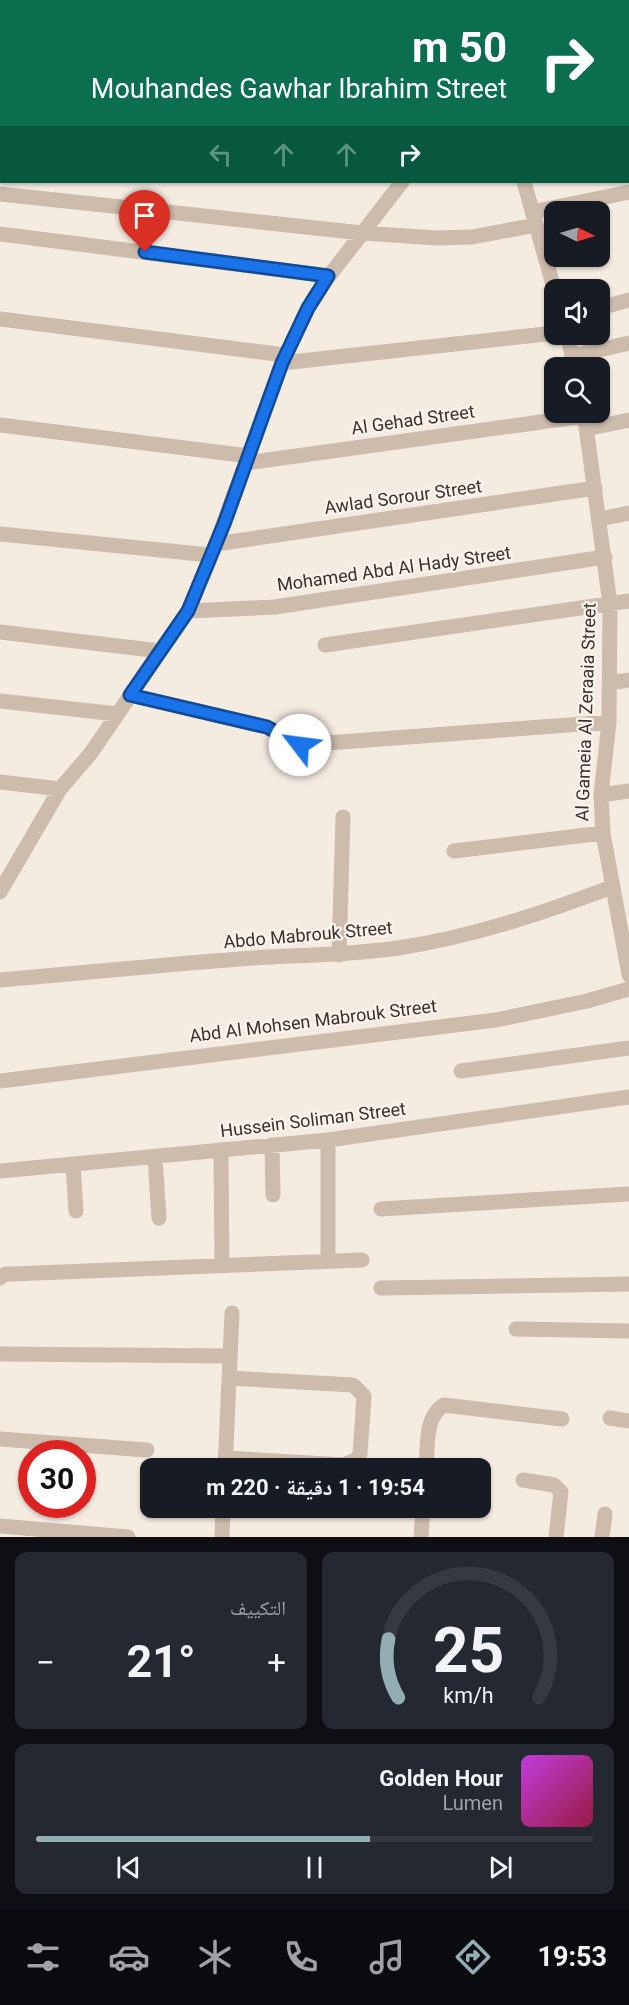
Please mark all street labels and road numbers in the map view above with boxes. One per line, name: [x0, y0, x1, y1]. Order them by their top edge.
street label: Al Gehad Street: [350, 400, 476, 439]
street label: Awlad Sorour Street: [323, 475, 483, 518]
street label: Mohamed Abd Al Hady Street: [276, 542, 512, 595]
street label: Al Gameia Al Zeraaia Street: [571, 602, 600, 822]
street label: Abdo Mabrouk Street: [223, 917, 393, 952]
street label: Abd Al Mohsen Mabrouk Street: [188, 995, 438, 1046]
street label: Hussein Soliman Street: [219, 1098, 407, 1141]

